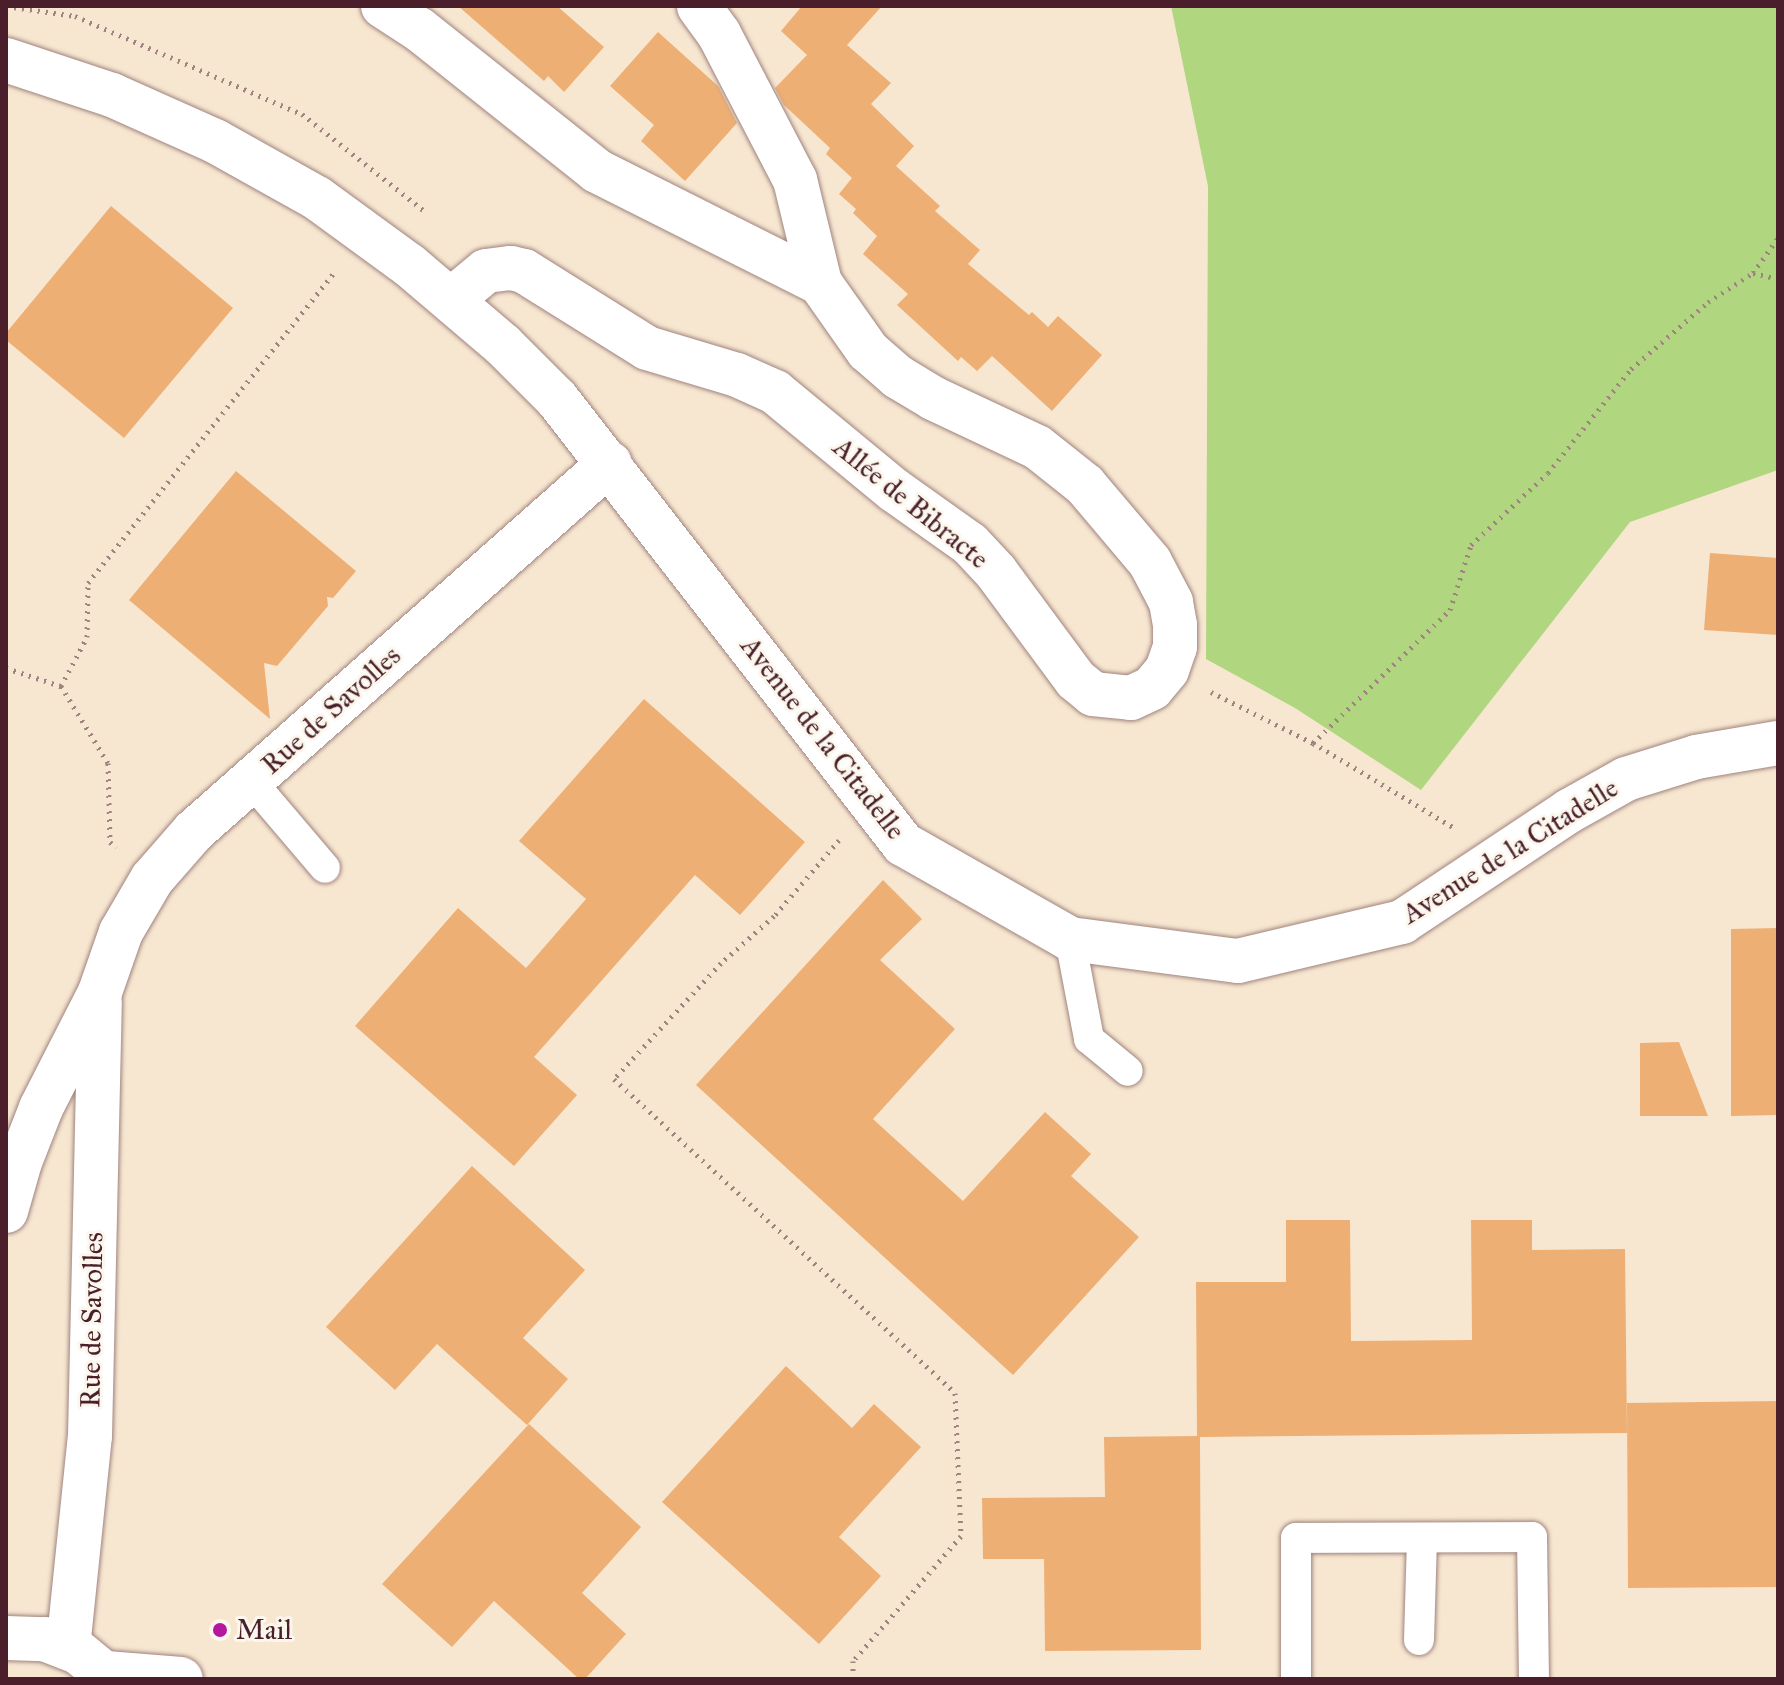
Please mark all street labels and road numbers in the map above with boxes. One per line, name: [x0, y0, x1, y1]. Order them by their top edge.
street label: Allée de Bibracte: [827, 430, 995, 576]
street label: Avenue de la Citadelle: [733, 630, 913, 846]
street label: Rue de Savolles: [254, 639, 408, 781]
street label: Avenue de la Citadelle: [1396, 771, 1624, 931]
street label: Rue de Savolles: [74, 1232, 110, 1408]

